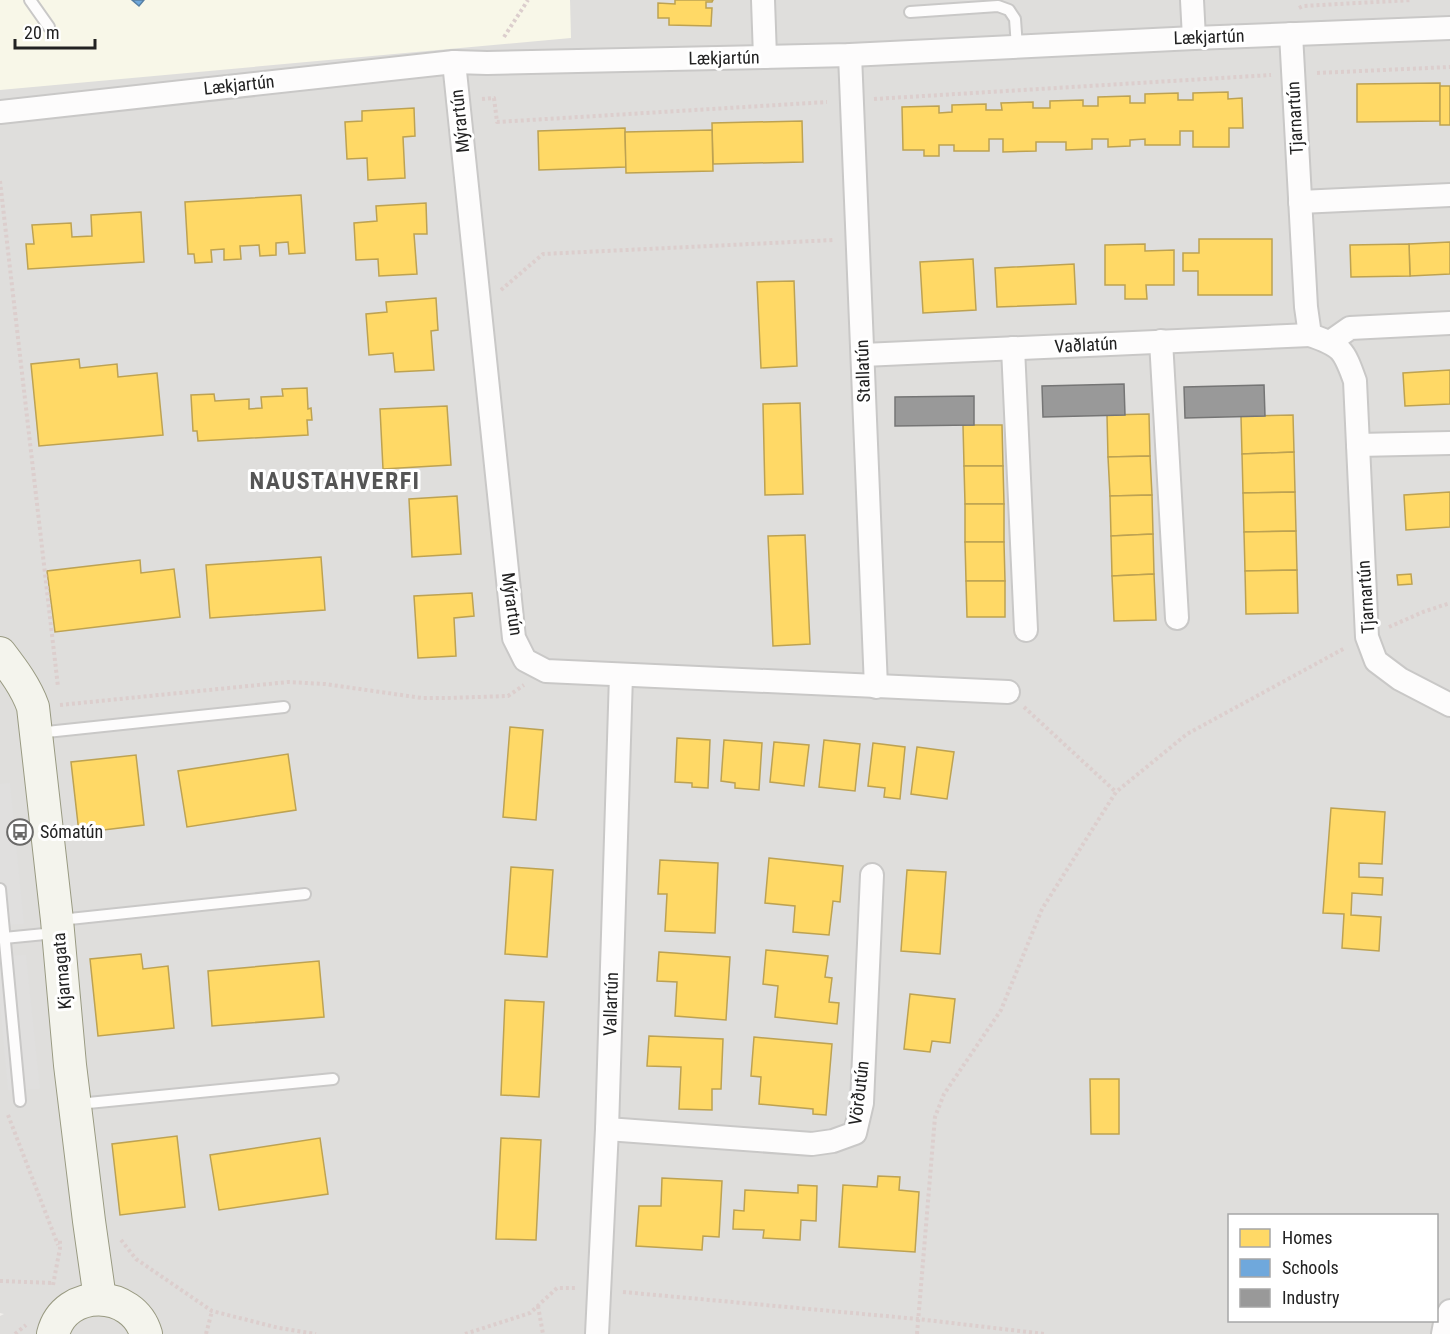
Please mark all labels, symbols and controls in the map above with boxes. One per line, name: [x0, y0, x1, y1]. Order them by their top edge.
scale bar: [15, 12, 94, 50]
text: 20 m: [24, 22, 59, 43]
street label: Lækjartún: [1173, 25, 1245, 48]
street label: Lækjartún: [688, 46, 760, 69]
street label: Lækjartún: [202, 70, 275, 99]
street label: Tjarnartún: [1282, 81, 1307, 155]
street label: Mýrartún: [446, 88, 473, 154]
street label: Vaðlatún: [1054, 332, 1118, 357]
street label: Stallatún: [851, 339, 874, 403]
district label: NAUSTAHVERFI: [249, 467, 421, 495]
street label: Tjarnartún: [1352, 560, 1379, 634]
street label: Mýrartún: [498, 571, 527, 637]
bus stop icon: Sómatún: [5, 817, 35, 847]
place label: Sómatún: [40, 821, 103, 842]
street label: Kjarnagata: [48, 932, 75, 1010]
street label: Vallartún: [599, 972, 622, 1036]
street label: Vörðutún: [844, 1059, 873, 1126]
legend: [1228, 1214, 1438, 1322]
text: Homes: [1282, 1227, 1332, 1248]
text: Schools: [1282, 1257, 1339, 1278]
text: Industry: [1282, 1287, 1340, 1308]

